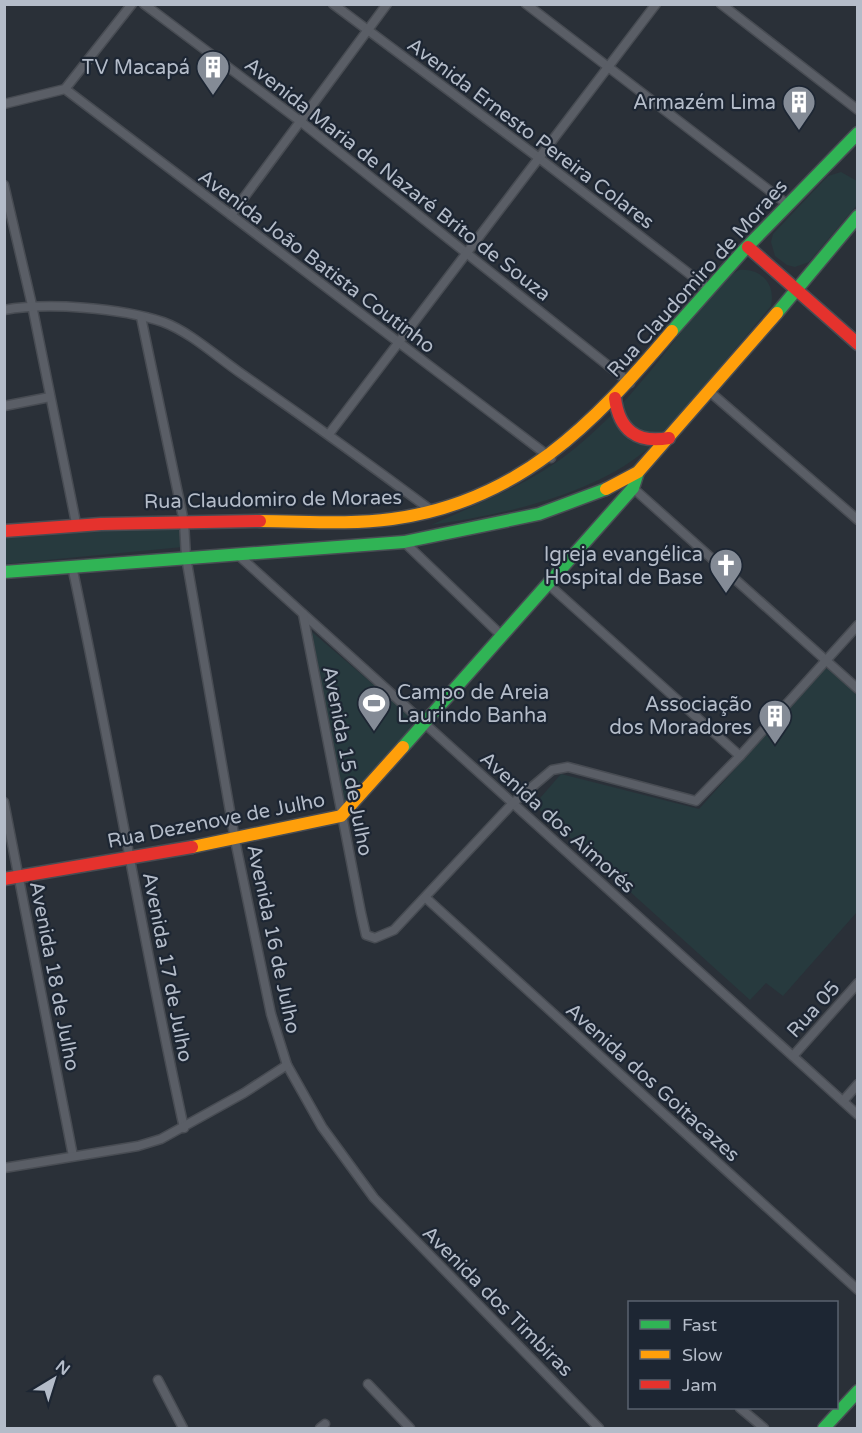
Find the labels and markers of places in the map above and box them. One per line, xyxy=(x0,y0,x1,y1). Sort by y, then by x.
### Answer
building icon: TV Macapá xyxy=(195,49,231,96)
place label: TV Macapá xyxy=(82,56,190,80)
building icon: Armazém Lima xyxy=(781,84,817,131)
place label: Armazém Lima xyxy=(633,91,776,115)
place label: Igreja evangélica Hospital de Base xyxy=(544,543,703,590)
church icon: Igreja evangélica Hospital de Base xyxy=(708,547,744,594)
place label: Campo de Areia Laurindo Banha xyxy=(397,681,549,728)
sports icon: Campo de Areia Laurindo Banha xyxy=(356,685,392,732)
place label: Associação dos Moradores xyxy=(609,693,752,740)
building icon: Associação dos Moradores xyxy=(757,698,793,745)

